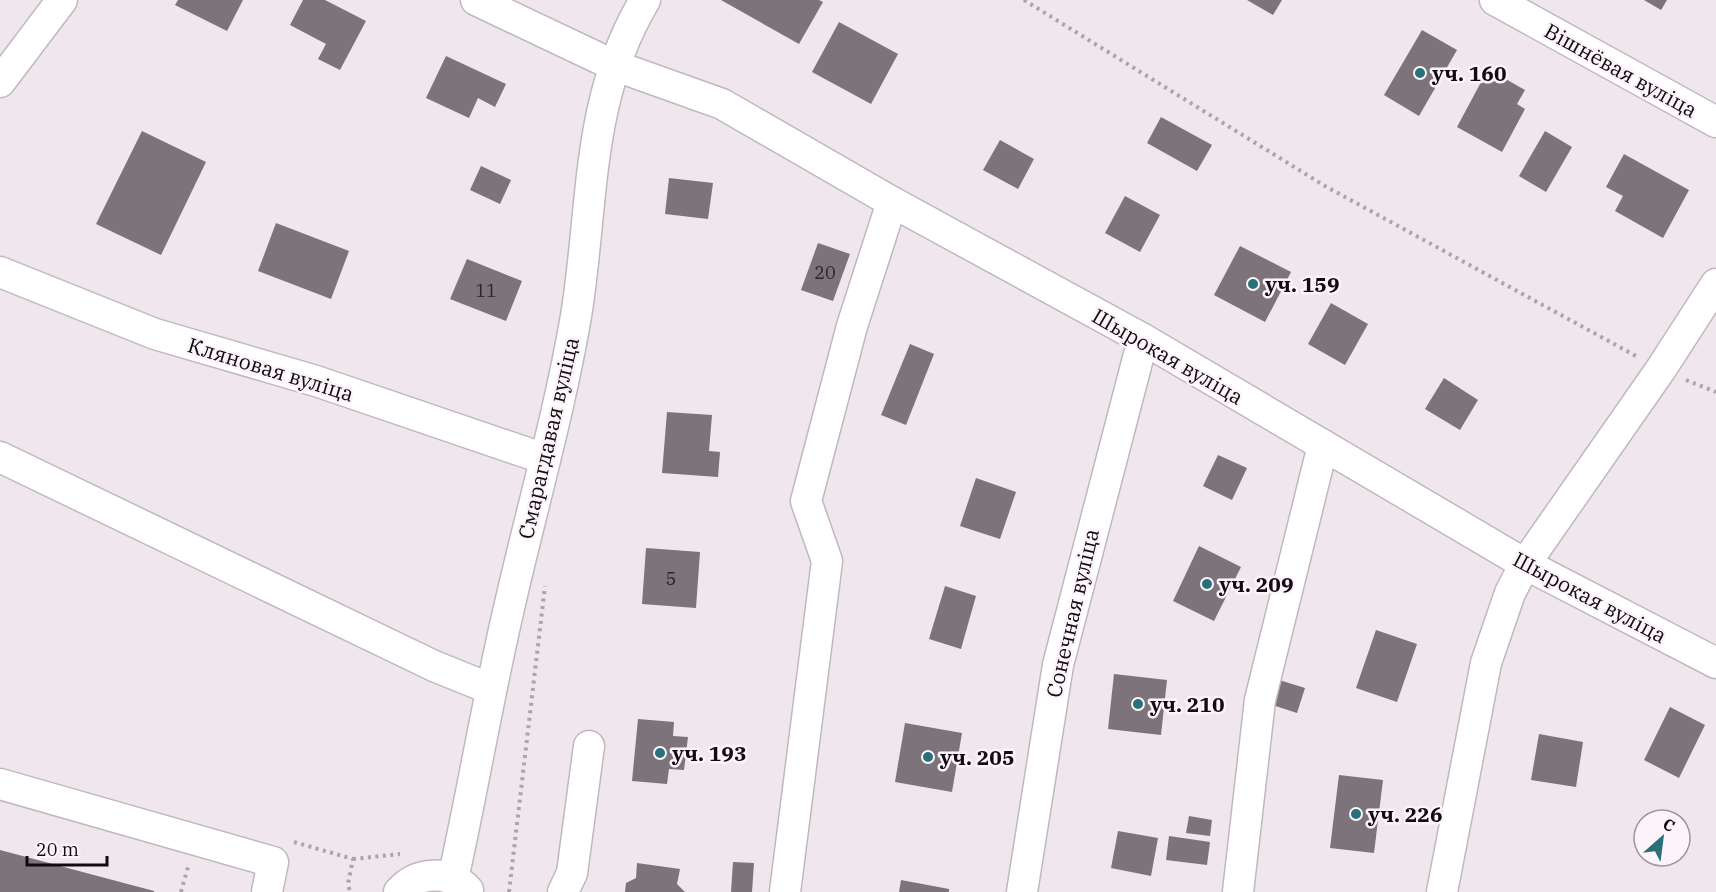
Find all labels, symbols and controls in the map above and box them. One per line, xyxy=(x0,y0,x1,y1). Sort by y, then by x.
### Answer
street label: Вішнёвая вуліца xyxy=(1539,16,1703,124)
place label: уч. 160 xyxy=(1431,59,1507,87)
marker: уч. 160 xyxy=(1413,66,1427,80)
house number: 20 xyxy=(814,261,836,284)
place label: уч. 159 xyxy=(1264,270,1340,298)
marker: уч. 159 xyxy=(1246,277,1260,291)
house number: 11 xyxy=(475,279,497,302)
street label: Шырокая вуліца xyxy=(1087,301,1249,411)
street label: Кляновая вуліца xyxy=(185,330,357,408)
street label: Смарагдавая вуліца xyxy=(511,334,585,542)
street label: Сонечная вуліца xyxy=(1039,526,1105,700)
street label: Шырокая вуліца xyxy=(1508,545,1672,649)
house number: 5 xyxy=(666,567,676,590)
place label: уч. 209 xyxy=(1218,570,1294,598)
marker: уч. 209 xyxy=(1200,577,1214,591)
place label: уч. 210 xyxy=(1149,690,1225,718)
marker: уч. 210 xyxy=(1131,697,1145,711)
place label: уч. 193 xyxy=(671,739,747,767)
place label: уч. 205 xyxy=(939,743,1015,771)
marker: уч. 193 xyxy=(653,746,667,760)
marker: уч. 205 xyxy=(921,750,935,764)
place label: уч. 226 xyxy=(1367,800,1443,828)
marker: уч. 226 xyxy=(1349,807,1363,821)
north arrow xyxy=(1632,808,1692,868)
text: С xyxy=(1660,813,1678,836)
scale bar xyxy=(27,829,106,867)
text: 20 m xyxy=(36,838,79,861)

